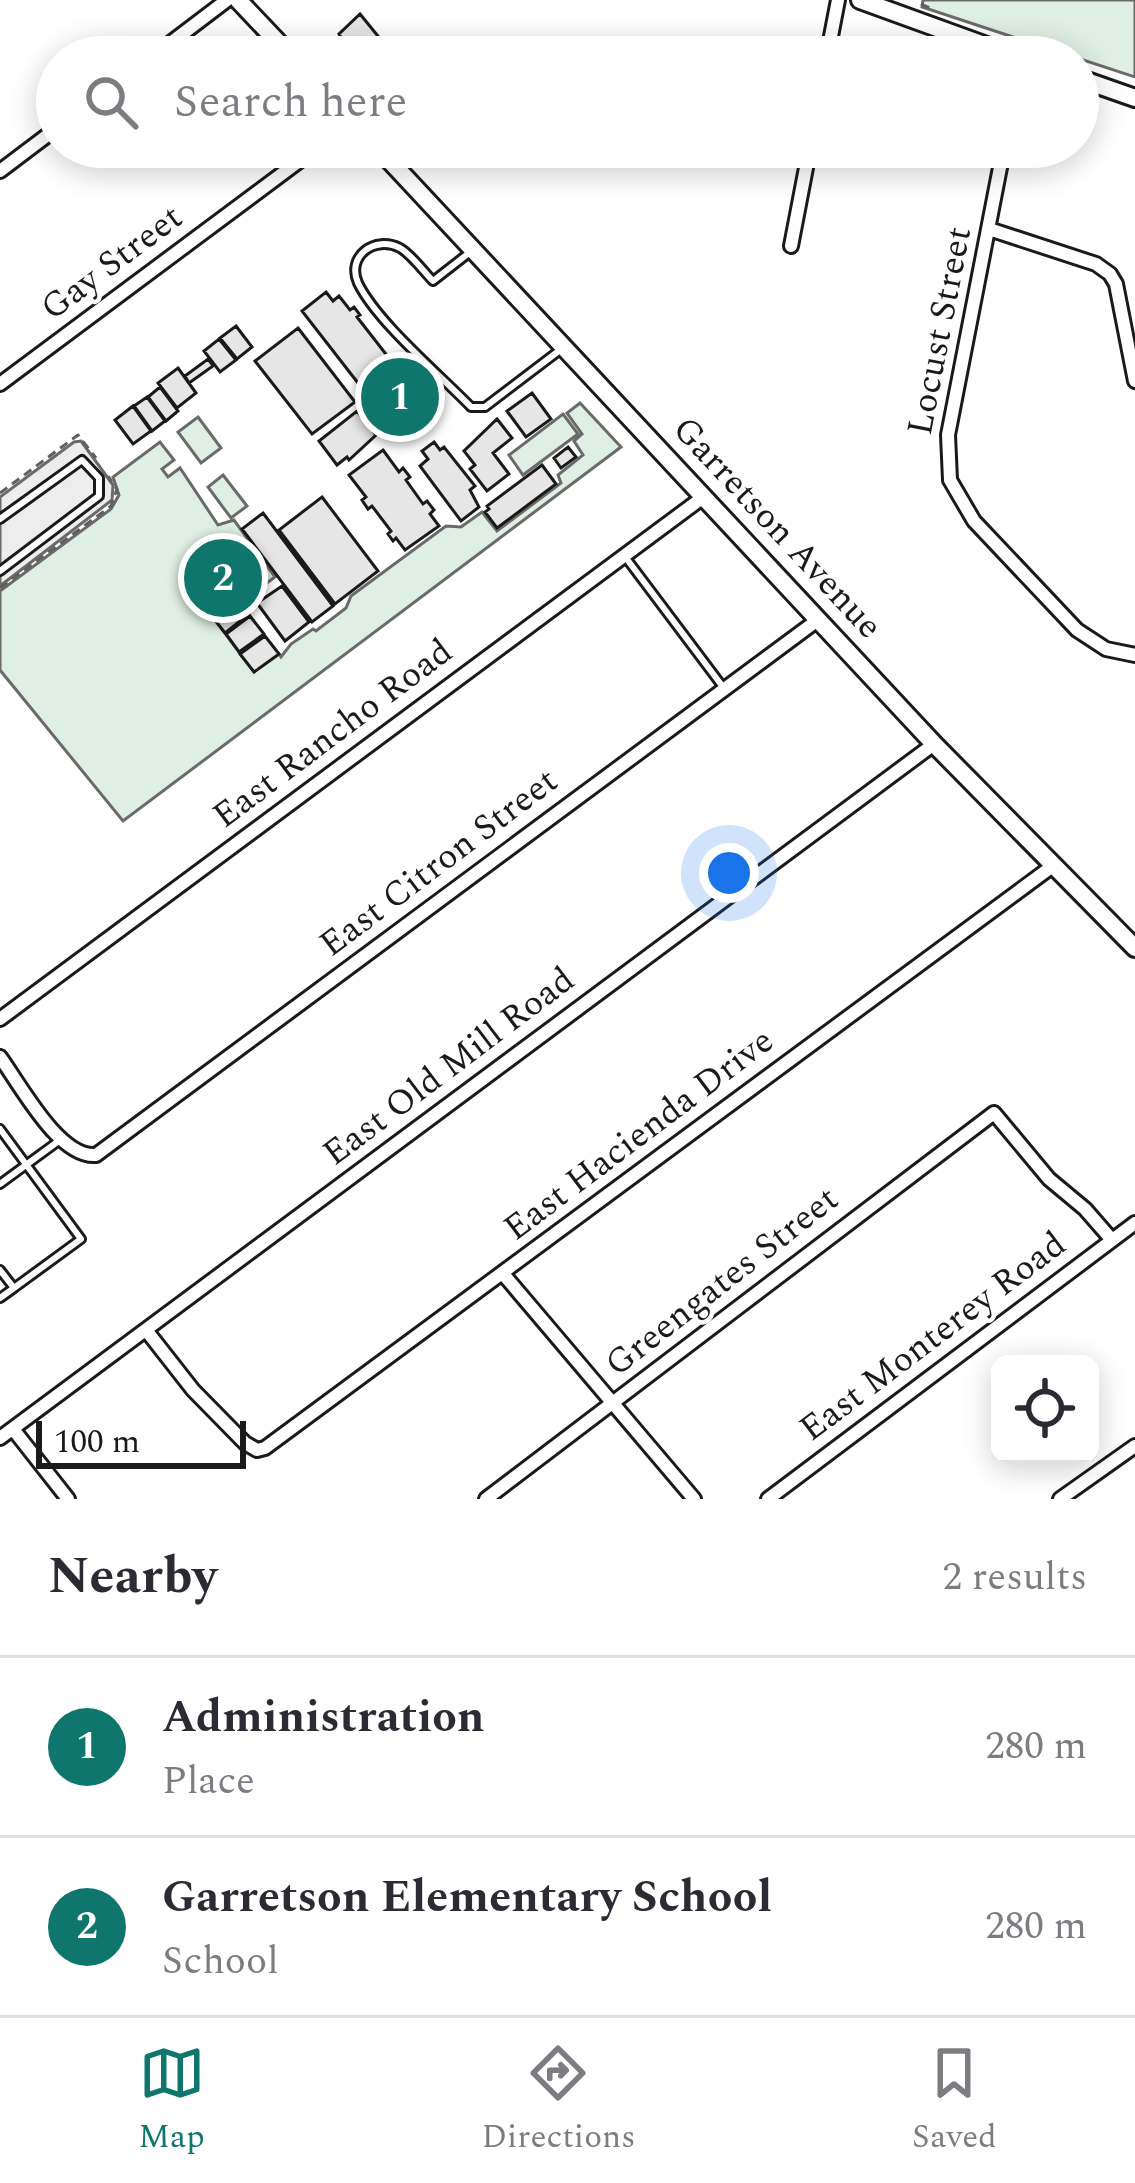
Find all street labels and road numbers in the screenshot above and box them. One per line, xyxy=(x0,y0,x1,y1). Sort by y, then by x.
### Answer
street label: Gay Street xyxy=(29,191,195,335)
street label: Locust Street xyxy=(893,222,987,440)
street label: Garretson Avenue xyxy=(659,404,895,652)
street label: East Rancho Road xyxy=(201,625,465,843)
street label: East Citron Street xyxy=(308,755,570,971)
street label: East Old Mill Road xyxy=(311,954,587,1180)
street label: East Hacienda Drive xyxy=(492,1015,786,1255)
street label: Greengates Street xyxy=(593,1173,851,1391)
street label: East Monterey Road xyxy=(788,1218,1078,1456)

